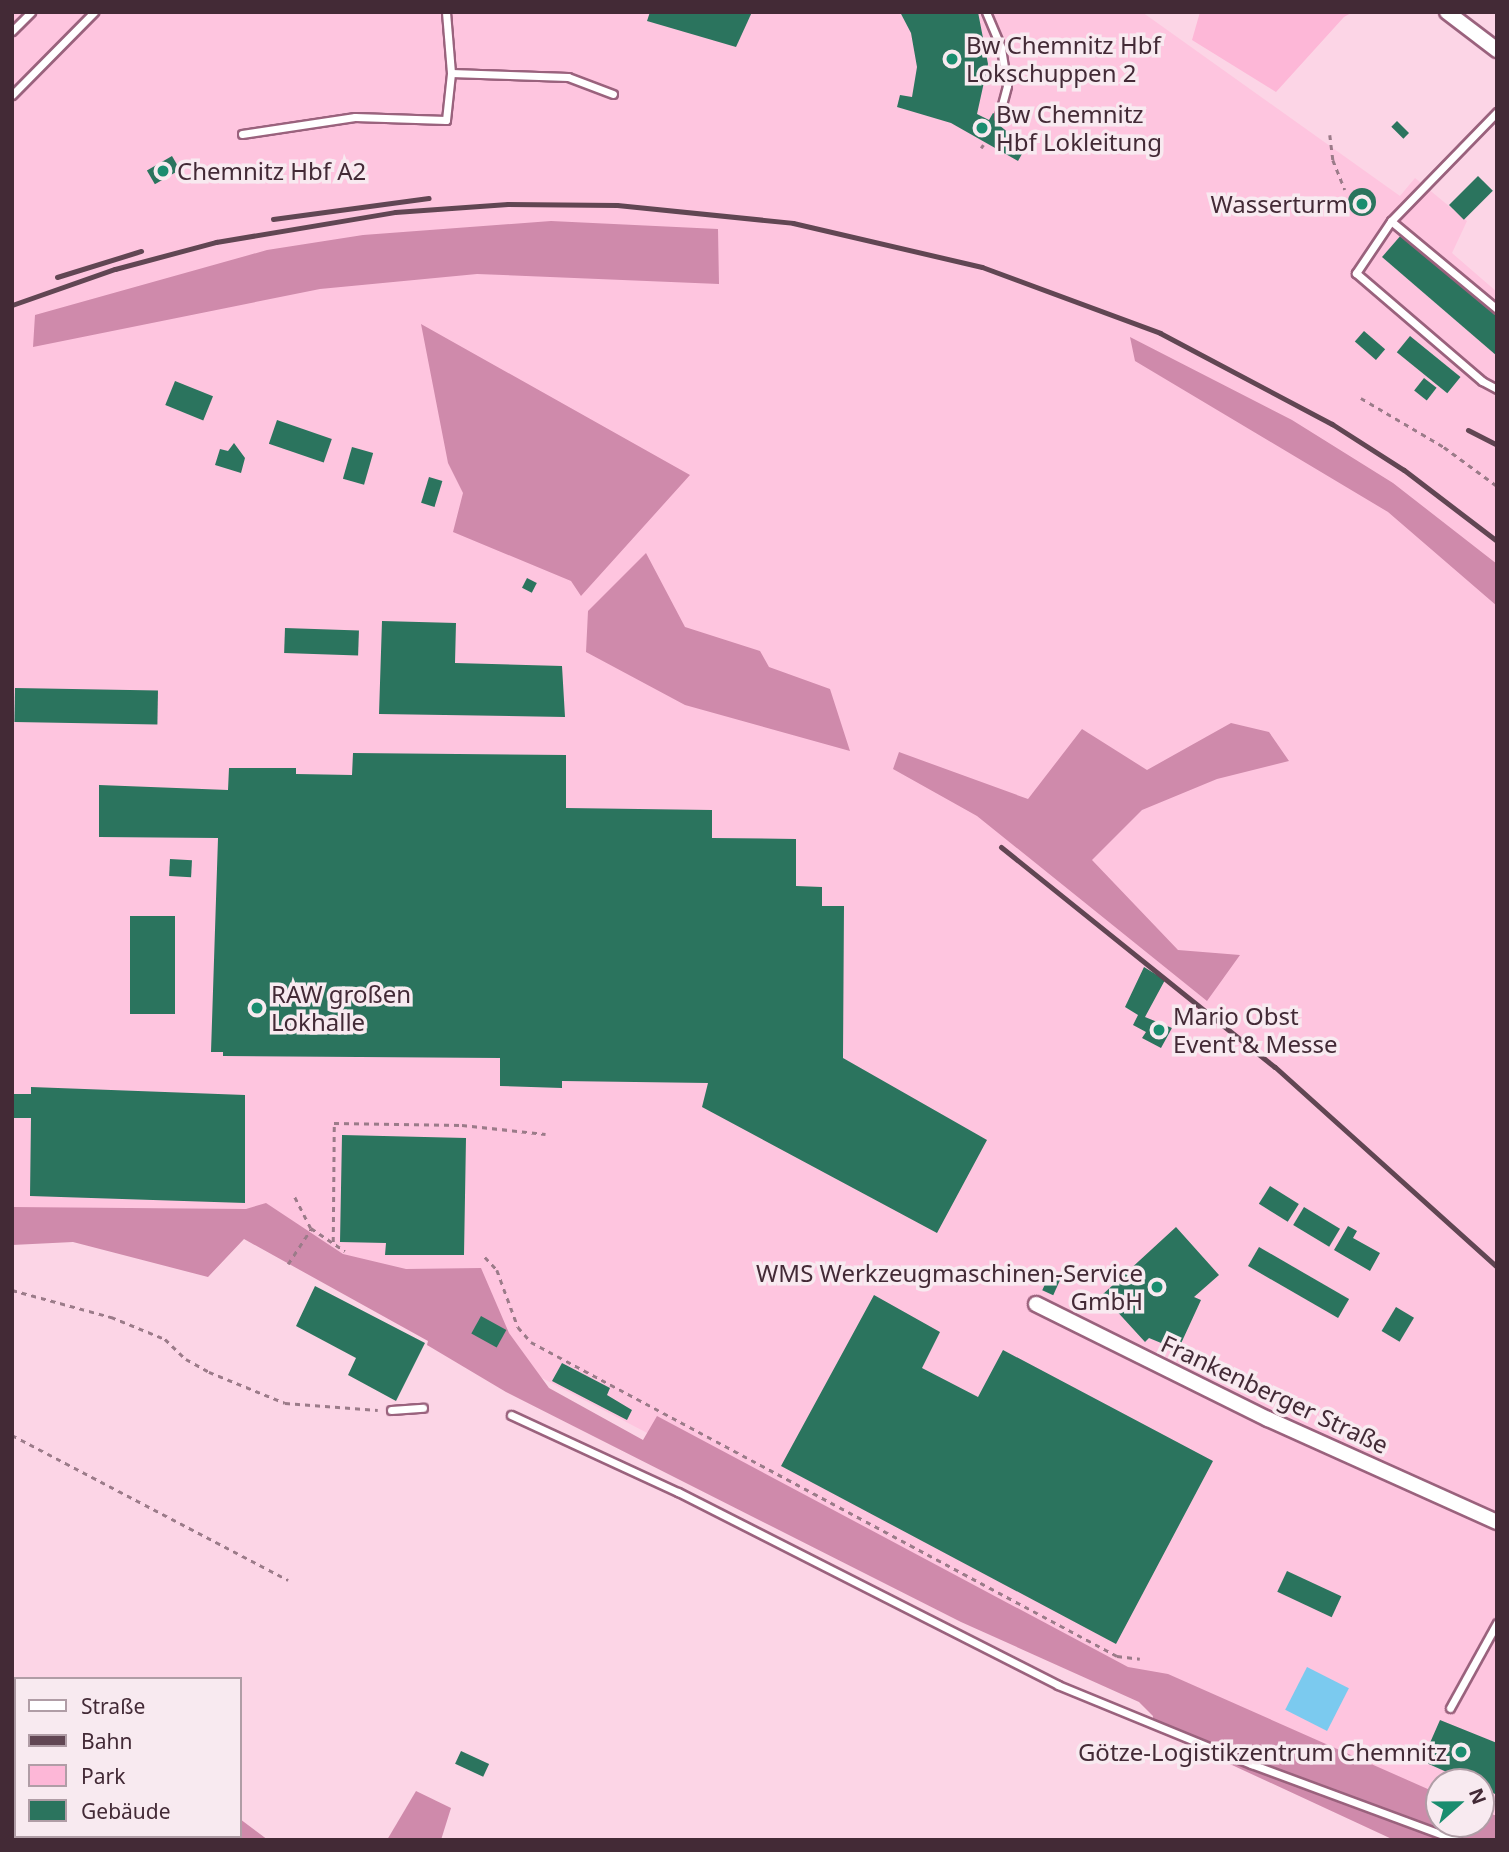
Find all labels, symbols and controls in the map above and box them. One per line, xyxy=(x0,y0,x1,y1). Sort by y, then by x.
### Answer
place label: Bw Chemnitz Hbf Lokschuppen 2 xyxy=(966,31,1161,87)
marker: Bw Chemnitz Hbf Lokschuppen 2 xyxy=(944,51,960,67)
place label: Bw Chemnitz Hbf Lokleitung xyxy=(996,100,1162,156)
marker: Bw Chemnitz Hbf Lokleitung xyxy=(974,120,990,136)
place label: Chemnitz Hbf A2 xyxy=(177,157,366,185)
marker: Chemnitz Hbf A2 xyxy=(155,163,171,179)
place label: Wasserturm xyxy=(1210,190,1348,218)
marker: Wasserturm xyxy=(1354,196,1370,212)
place label: RAW großen Lokhalle xyxy=(271,980,411,1036)
marker: RAW großen Lokhalle xyxy=(249,1000,265,1016)
place label: Mario Obst Event & Messe xyxy=(1173,1002,1337,1058)
marker: Mario Obst Event & Messe xyxy=(1151,1022,1167,1038)
place label: WMS Werkzeugmaschinen-Service GmbH xyxy=(756,1259,1143,1315)
marker: WMS Werkzeugmaschinen-Service GmbH xyxy=(1149,1279,1165,1295)
street label: Frankenberger Straße xyxy=(1157,1329,1393,1459)
legend xyxy=(14,1677,242,1838)
text: Straße xyxy=(81,1692,145,1720)
text: Bahn xyxy=(81,1727,132,1755)
place label: Götze-Logistikzentrum Chemnitz xyxy=(1078,1738,1447,1766)
marker: Götze-Logistikzentrum Chemnitz xyxy=(1453,1744,1469,1760)
text: Park xyxy=(81,1762,125,1790)
north arrow xyxy=(1425,1768,1495,1838)
text: N xyxy=(1463,1784,1493,1808)
text: Gebäude xyxy=(81,1797,171,1825)

